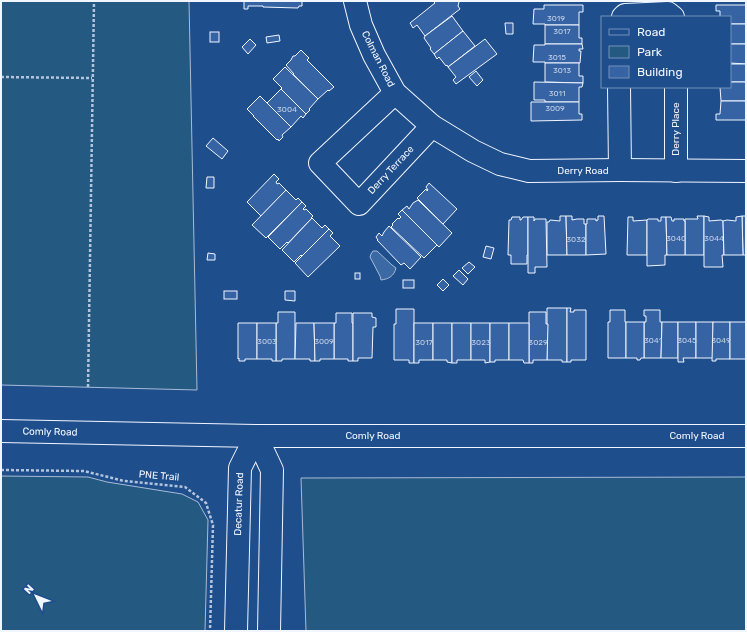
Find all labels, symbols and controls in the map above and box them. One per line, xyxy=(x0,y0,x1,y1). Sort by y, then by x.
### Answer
house number: 3019 xyxy=(547,14,565,23)
legend xyxy=(601,16,731,88)
text: Road xyxy=(637,25,665,39)
house number: 3017 xyxy=(553,27,571,36)
street label: Colman Road xyxy=(359,29,397,89)
text: Park xyxy=(637,45,663,59)
house number: 3015 xyxy=(548,53,566,62)
text: Building xyxy=(637,65,683,79)
house number: 3013 xyxy=(553,66,571,75)
house number: 3011 xyxy=(549,89,565,98)
street label: Derry Place xyxy=(670,102,682,156)
house number: 3009 xyxy=(545,104,565,113)
house number: 3004 xyxy=(277,105,297,114)
street label: Derry Terrace xyxy=(365,143,417,197)
street label: Derry Road xyxy=(557,165,609,177)
house number: 3040 xyxy=(666,234,686,243)
house number: 3044 xyxy=(704,234,724,243)
house number: 3032 xyxy=(566,235,586,244)
house number: 3041 xyxy=(644,336,662,345)
house number: 3045 xyxy=(677,336,697,345)
house number: 3049 xyxy=(711,336,731,345)
house number: 3003 xyxy=(257,337,277,346)
house number: 3009 xyxy=(314,337,334,346)
house number: 3017 xyxy=(415,338,433,347)
house number: 3023 xyxy=(471,338,491,347)
house number: 3029 xyxy=(528,338,548,347)
street label: Comly Road xyxy=(22,426,78,438)
street label: Comly Road xyxy=(345,430,401,442)
street label: Comly Road xyxy=(669,430,725,442)
street label: PNE Trail xyxy=(138,468,180,484)
street label: Decatur Road xyxy=(232,472,246,536)
north arrow xyxy=(16,576,56,616)
text: N xyxy=(22,582,37,597)

